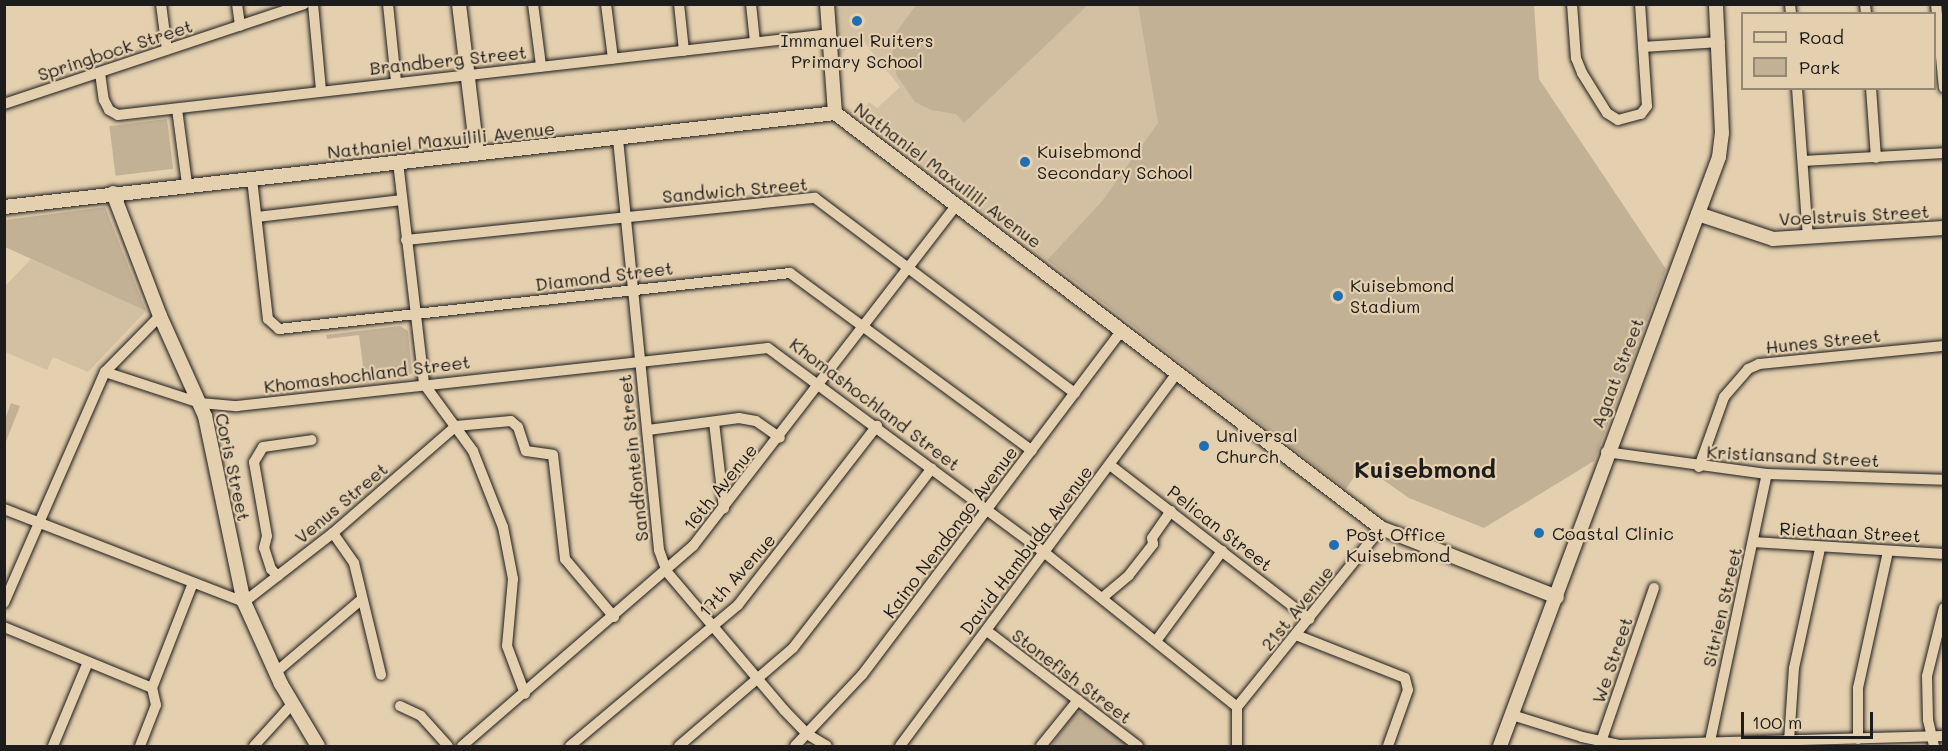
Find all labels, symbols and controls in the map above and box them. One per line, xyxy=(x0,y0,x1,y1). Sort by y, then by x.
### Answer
legend xyxy=(1741,12,1936,90)
marker: Immanuel Ruiters Primary School xyxy=(850,14,864,28)
street label: Springbock Street xyxy=(35,15,195,85)
text: Road xyxy=(1799,25,1844,49)
place label: Immanuel Ruiters Primary School xyxy=(781,30,933,72)
street label: Brandberg Street xyxy=(368,41,528,79)
text: Park xyxy=(1799,55,1840,79)
street label: Nathaniel Maxuilili Avenue xyxy=(850,98,1046,252)
street label: Nathaniel Maxuilili Avenue xyxy=(326,117,556,163)
place label: Kuisebmond Secondary School xyxy=(1037,141,1193,184)
marker: Kuisebmond Secondary School xyxy=(1018,155,1032,169)
street label: Sandwich Street xyxy=(661,173,809,207)
street label: Voelstruis Street xyxy=(1778,200,1930,230)
street label: Diamond Street xyxy=(534,257,674,295)
place label: Kuisebmond Stadium xyxy=(1350,275,1454,318)
marker: Kuisebmond Stadium xyxy=(1331,289,1345,303)
street label: Agaat Street xyxy=(1586,315,1648,431)
street label: Hunes Street xyxy=(1764,324,1882,358)
street label: Khomashochland Street xyxy=(786,333,964,475)
street label: Khomashochland Street xyxy=(263,351,471,397)
street label: Sandfontein Street xyxy=(613,373,653,543)
street label: Coris Street xyxy=(211,411,255,523)
place label: Universal Church xyxy=(1216,425,1298,468)
street label: 16th Avenue xyxy=(679,439,761,535)
marker: Universal Church xyxy=(1197,439,1211,453)
street label: Kristiansand Street xyxy=(1706,441,1880,471)
street label: Kaino Nendongo Avenue xyxy=(878,442,1022,622)
district label: Kuisebmond xyxy=(1354,455,1496,483)
street label: Venus Street xyxy=(290,458,392,548)
street label: David Hambuda Avenue xyxy=(955,461,1097,639)
street label: Pelican Street xyxy=(1163,480,1277,576)
street label: Riethaan Street xyxy=(1779,518,1921,546)
place label: Coastal Clinic xyxy=(1552,522,1674,544)
place label: Post Office Kuisebmond xyxy=(1346,524,1450,566)
marker: Coastal Clinic xyxy=(1530,524,1548,542)
street label: 17th Avenue xyxy=(694,529,780,621)
marker: Post Office Kuisebmond xyxy=(1327,538,1341,552)
street label: Sitrien Street xyxy=(1698,545,1746,669)
street label: 21st Avenue xyxy=(1256,561,1338,655)
street label: We Street xyxy=(1587,614,1637,706)
street label: Stonefish Street xyxy=(1008,624,1136,728)
scale bar xyxy=(1744,700,1876,738)
text: 100 m xyxy=(1752,710,1802,734)

